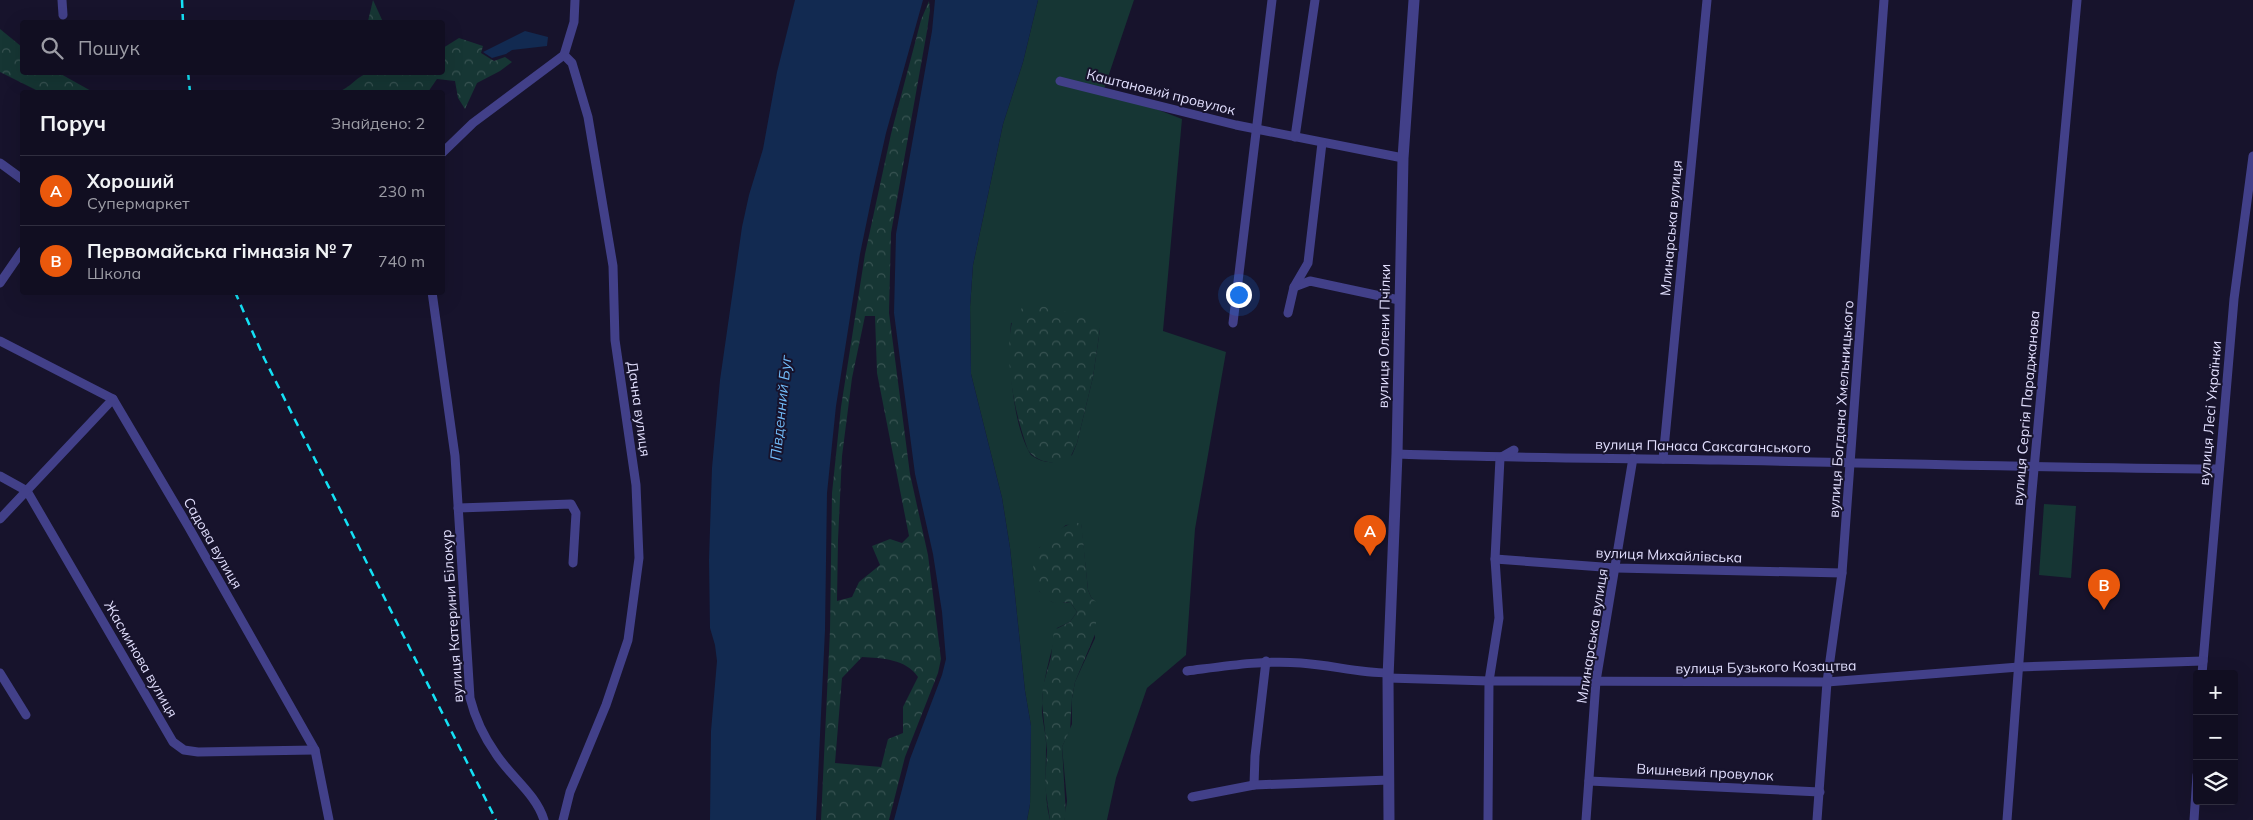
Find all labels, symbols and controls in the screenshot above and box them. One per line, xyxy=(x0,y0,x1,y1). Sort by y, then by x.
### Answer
search box xyxy=(20,20,445,75)
icon: search xyxy=(38,34,66,62)
text: Пошук xyxy=(78,36,140,60)
street label: Каштановий провулок xyxy=(1085,65,1238,119)
text: Поруч xyxy=(40,110,106,136)
text: Знайдено: 2 xyxy=(331,113,425,133)
street label: Млинарська вулиця xyxy=(1656,159,1686,297)
text: Хороший xyxy=(87,169,174,193)
text: A xyxy=(50,181,62,201)
text: 230 m xyxy=(378,181,425,201)
text: Супермаркет xyxy=(87,193,190,213)
text: Первомайська гімназія № 7 xyxy=(87,239,353,263)
text: B xyxy=(50,251,62,271)
text: 740 m xyxy=(378,251,425,271)
text: Школа xyxy=(87,263,141,283)
street label: вулиця Олени Пчілки xyxy=(1374,264,1394,408)
your location xyxy=(1226,282,1252,308)
street label: вулиця Богдана Хмельницького xyxy=(1824,300,1858,518)
street label: вулиця Сергія Параджанова xyxy=(2009,310,2043,506)
street label: вулиця Лесі Українки xyxy=(2195,340,2225,486)
water label: Південний Буг xyxy=(766,353,796,462)
street label: Дачна вулиця xyxy=(623,360,655,458)
street label: вулиця Панаса Саксаганського xyxy=(1595,435,1811,457)
street label: Садова вулиця xyxy=(180,494,246,592)
pin: A xyxy=(1354,515,1386,556)
street label: вулиця Катерини Білокур xyxy=(437,529,467,703)
street label: вулиця Михайлівська xyxy=(1595,543,1743,567)
street label: Млинарська вулиця xyxy=(1572,567,1612,705)
pin: B xyxy=(2088,569,2120,610)
street label: Жасминова вулиця xyxy=(100,598,182,720)
street label: вулиця Бузького Козацтва xyxy=(1675,656,1857,678)
map controls xyxy=(2193,670,2238,805)
button: + xyxy=(2193,670,2238,715)
button: − xyxy=(2193,715,2238,760)
street label: Вишневий провулок xyxy=(1636,759,1775,785)
button: layers xyxy=(2193,760,2238,805)

